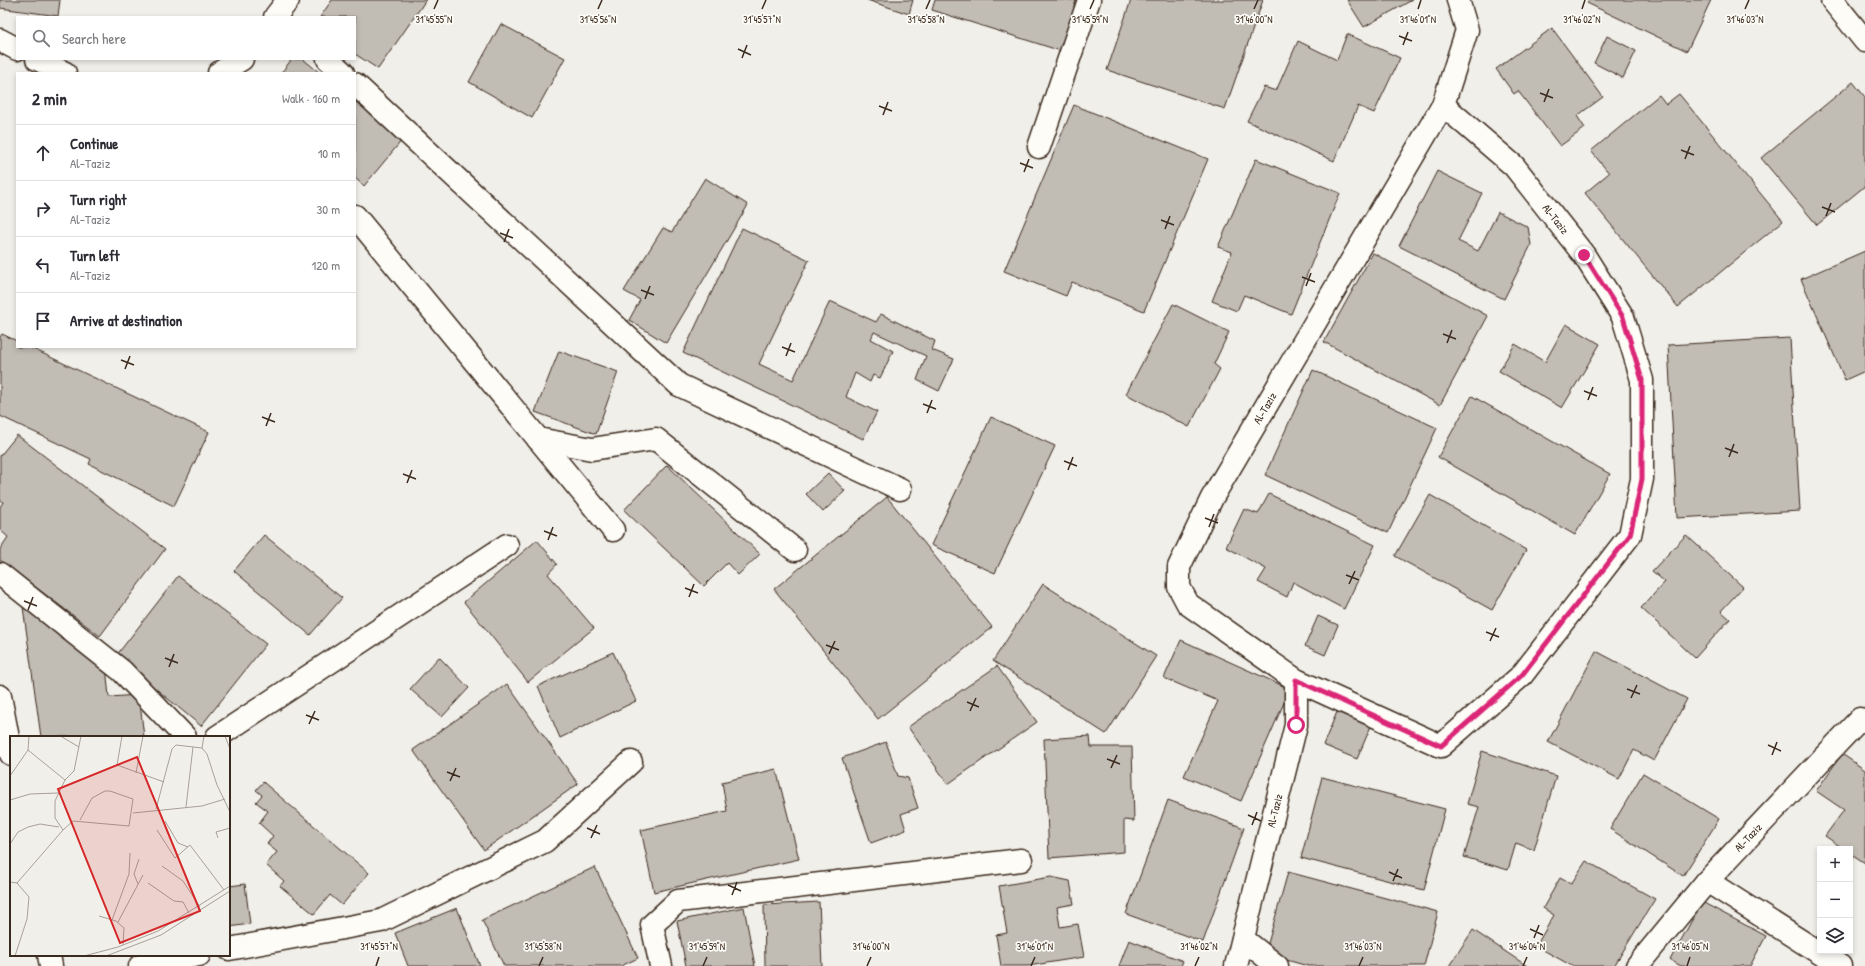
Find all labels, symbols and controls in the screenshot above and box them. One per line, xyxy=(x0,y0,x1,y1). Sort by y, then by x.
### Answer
text: 31°45'55"N xyxy=(416,13,452,26)
text: 31°45'56"N xyxy=(580,13,616,26)
text: 31°45'57"N xyxy=(743,13,781,26)
text: 31°45'58"N xyxy=(908,13,944,26)
text: 31°45'59"N xyxy=(1072,13,1108,26)
text: 31°46'00"N xyxy=(1235,13,1273,26)
text: 31°46'01"N xyxy=(1400,13,1436,26)
text: 31°46'02"N xyxy=(1563,13,1601,26)
text: 31°46'03"N xyxy=(1726,13,1764,26)
search box xyxy=(16,16,356,60)
icon: search xyxy=(30,27,52,49)
text: Search here xyxy=(62,28,126,49)
text: 2 min xyxy=(32,87,67,110)
text: Walk · 160 m xyxy=(282,89,340,107)
text: Continue xyxy=(70,133,118,154)
icon: ahead xyxy=(32,142,54,164)
text: 10 m xyxy=(318,144,340,162)
text: Al-Taziz xyxy=(70,154,110,172)
text: Turn right xyxy=(70,189,126,210)
icon: right xyxy=(32,198,54,220)
text: 30 m xyxy=(317,200,340,218)
street label: Al-Taziz xyxy=(1540,201,1572,237)
text: Al-Taziz xyxy=(70,210,110,228)
text: Turn left xyxy=(70,245,120,266)
route end xyxy=(1575,246,1593,264)
icon: left xyxy=(32,254,54,276)
text: 120 m xyxy=(312,256,340,274)
text: Al-Taziz xyxy=(70,266,110,284)
icon: arrive xyxy=(32,310,54,332)
text: Arrive at destination xyxy=(70,310,182,331)
street label: Al-Taziz xyxy=(1250,390,1280,426)
route start xyxy=(1287,716,1305,734)
inset map xyxy=(10,736,230,956)
street label: Al-Taziz xyxy=(1264,792,1286,829)
street label: Al-Taziz xyxy=(1731,820,1765,855)
map controls xyxy=(1817,846,1853,954)
button: + xyxy=(1817,846,1853,882)
button: − xyxy=(1817,882,1853,918)
button: layers xyxy=(1817,918,1853,954)
text: 31°45'57"N xyxy=(360,940,398,953)
text: 31°45'58"N xyxy=(525,940,561,953)
text: 31°45'59"N xyxy=(689,940,725,953)
text: 31°46'00"N xyxy=(852,940,890,953)
text: 31°46'01"N xyxy=(1017,940,1053,953)
text: 31°46'02"N xyxy=(1180,940,1218,953)
text: 31°46'03"N xyxy=(1344,940,1382,953)
text: 31°46'04"N xyxy=(1509,940,1545,953)
text: 31°46'05"N xyxy=(1672,940,1708,953)

